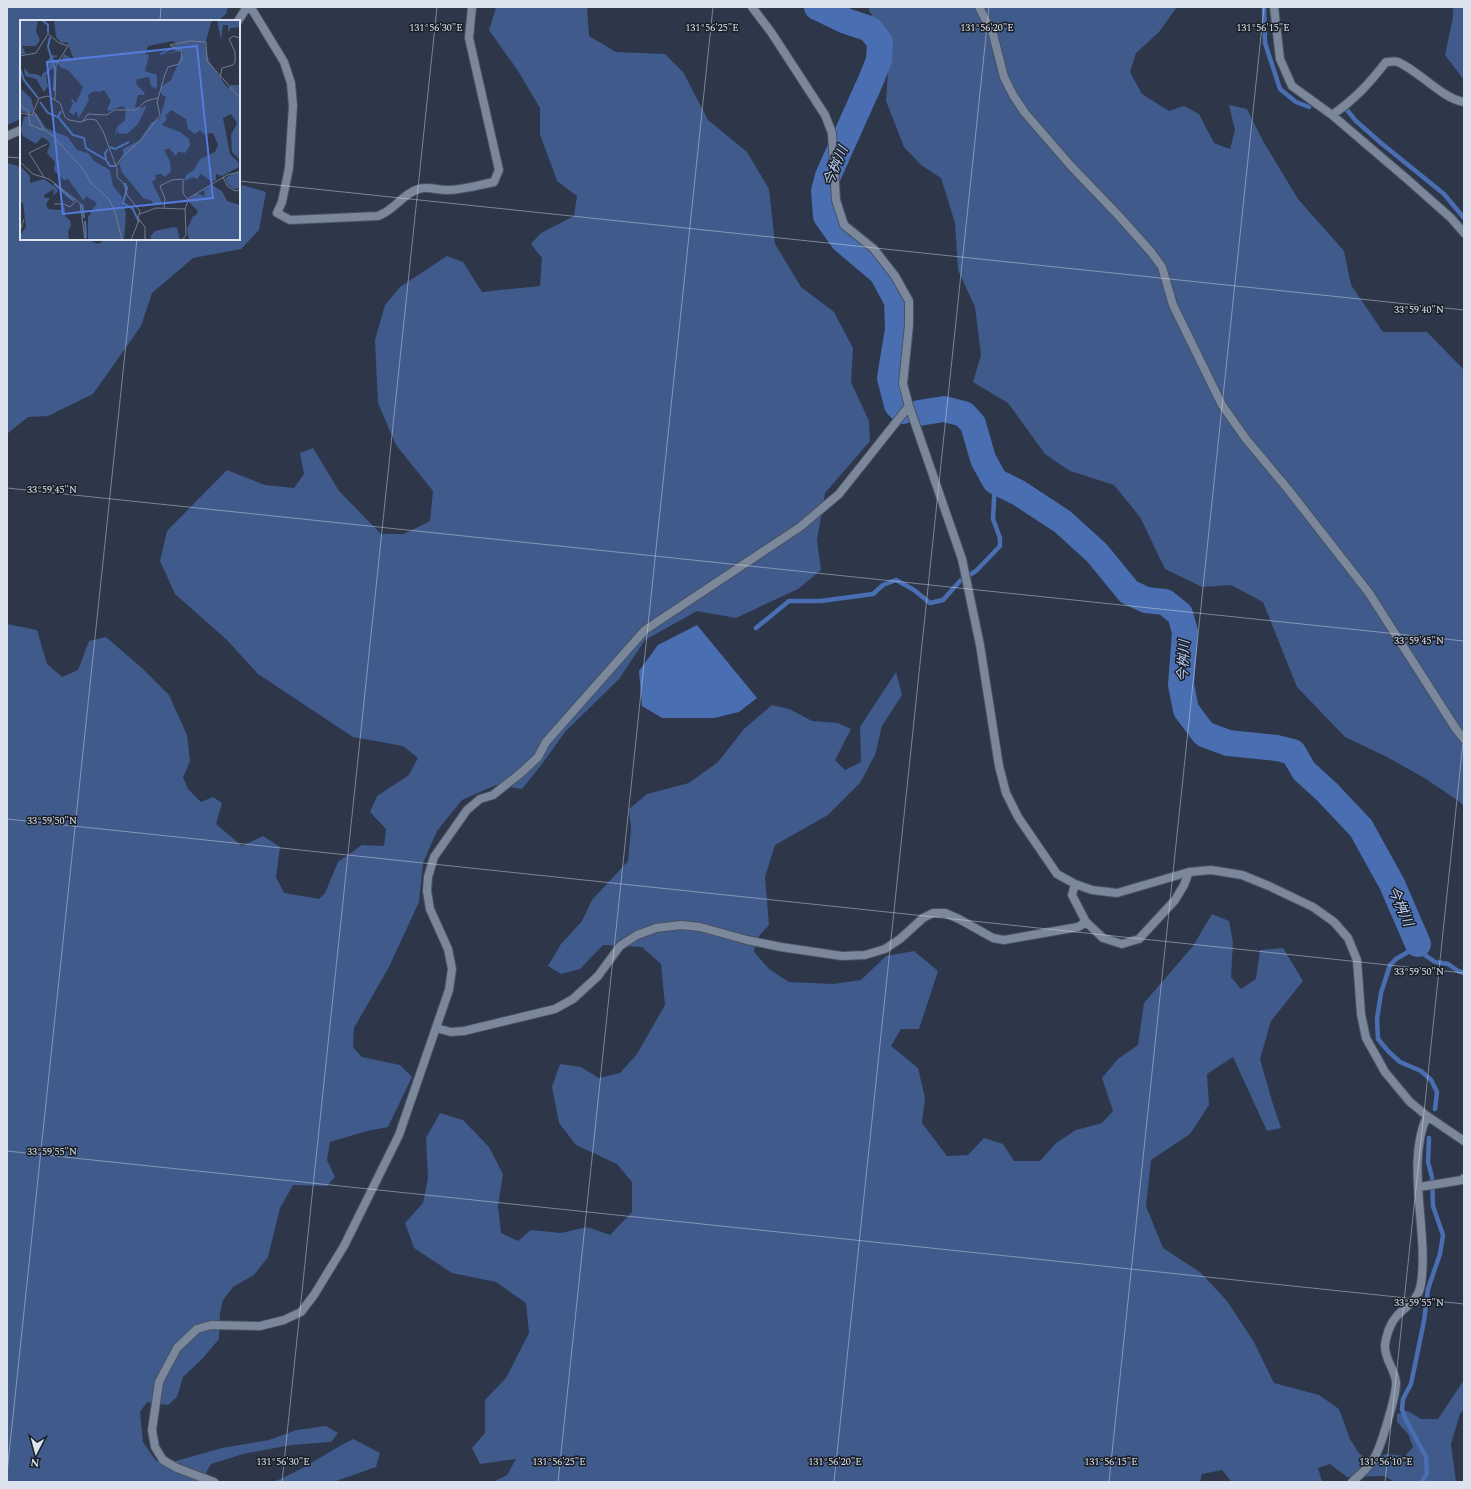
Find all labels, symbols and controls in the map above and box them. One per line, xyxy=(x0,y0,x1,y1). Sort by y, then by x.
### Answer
inset map xyxy=(20,20,240,240)
text: 131°56'30"E xyxy=(409,20,463,36)
text: 131°56'25"E xyxy=(685,20,739,36)
text: 131°56'20"E xyxy=(960,20,1014,36)
text: 131°56'15"E xyxy=(1236,20,1290,36)
water label: 今桝川 xyxy=(818,141,854,190)
text: 33°59'40"N xyxy=(1394,302,1444,318)
text: 33°59'45"N xyxy=(27,482,77,498)
text: 33°59'45"N xyxy=(1394,633,1444,649)
water label: 今桝川 xyxy=(1172,638,1195,683)
text: 33°59'50"N xyxy=(27,813,77,829)
water label: 今桝川 xyxy=(1382,883,1419,931)
text: 33°59'50"N xyxy=(1394,964,1444,980)
text: 33°59'55"N xyxy=(27,1144,77,1160)
text: 33°59'55"N xyxy=(1394,1295,1444,1311)
north arrow xyxy=(16,1433,56,1473)
text: N xyxy=(30,1454,40,1471)
text: 131°56'30"E xyxy=(256,1454,310,1470)
text: 131°56'25"E xyxy=(532,1454,586,1470)
text: 131°56'20"E xyxy=(808,1454,862,1470)
text: 131°56'15"E xyxy=(1084,1454,1138,1470)
text: 131°56'10"E xyxy=(1359,1454,1413,1470)

